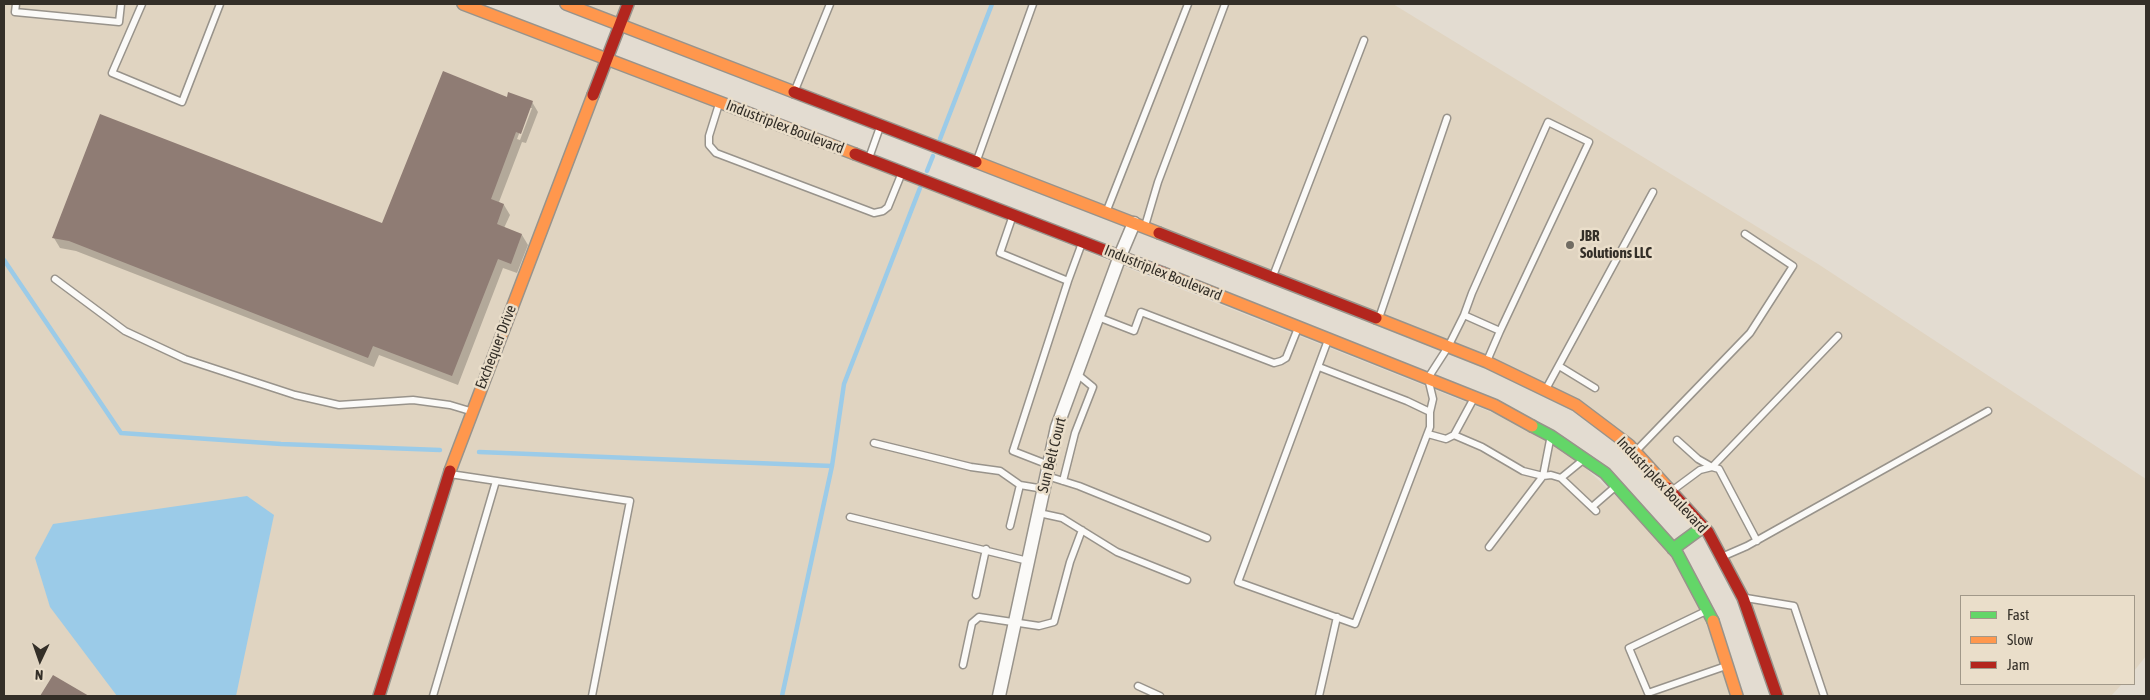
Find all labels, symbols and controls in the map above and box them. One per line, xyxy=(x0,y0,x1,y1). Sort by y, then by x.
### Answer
street label: Industriplex Boulevard xyxy=(723,96,847,158)
place label: JBR Solutions LLC xyxy=(1580,227,1652,262)
marker: JBR Solutions LLC xyxy=(1564,239,1576,251)
street label: Industriplex Boulevard xyxy=(1102,241,1224,305)
street label: Exchequer Drive xyxy=(472,302,520,392)
street label: Sun Belt Court xyxy=(1034,416,1070,494)
street label: Industriplex Boulevard xyxy=(1613,433,1711,537)
legend xyxy=(1960,595,2135,685)
text: Fast xyxy=(2007,606,2029,623)
text: Slow xyxy=(2007,631,2033,648)
north arrow xyxy=(15,635,65,685)
text: Jam xyxy=(2007,656,2030,673)
text: N xyxy=(35,667,44,683)

